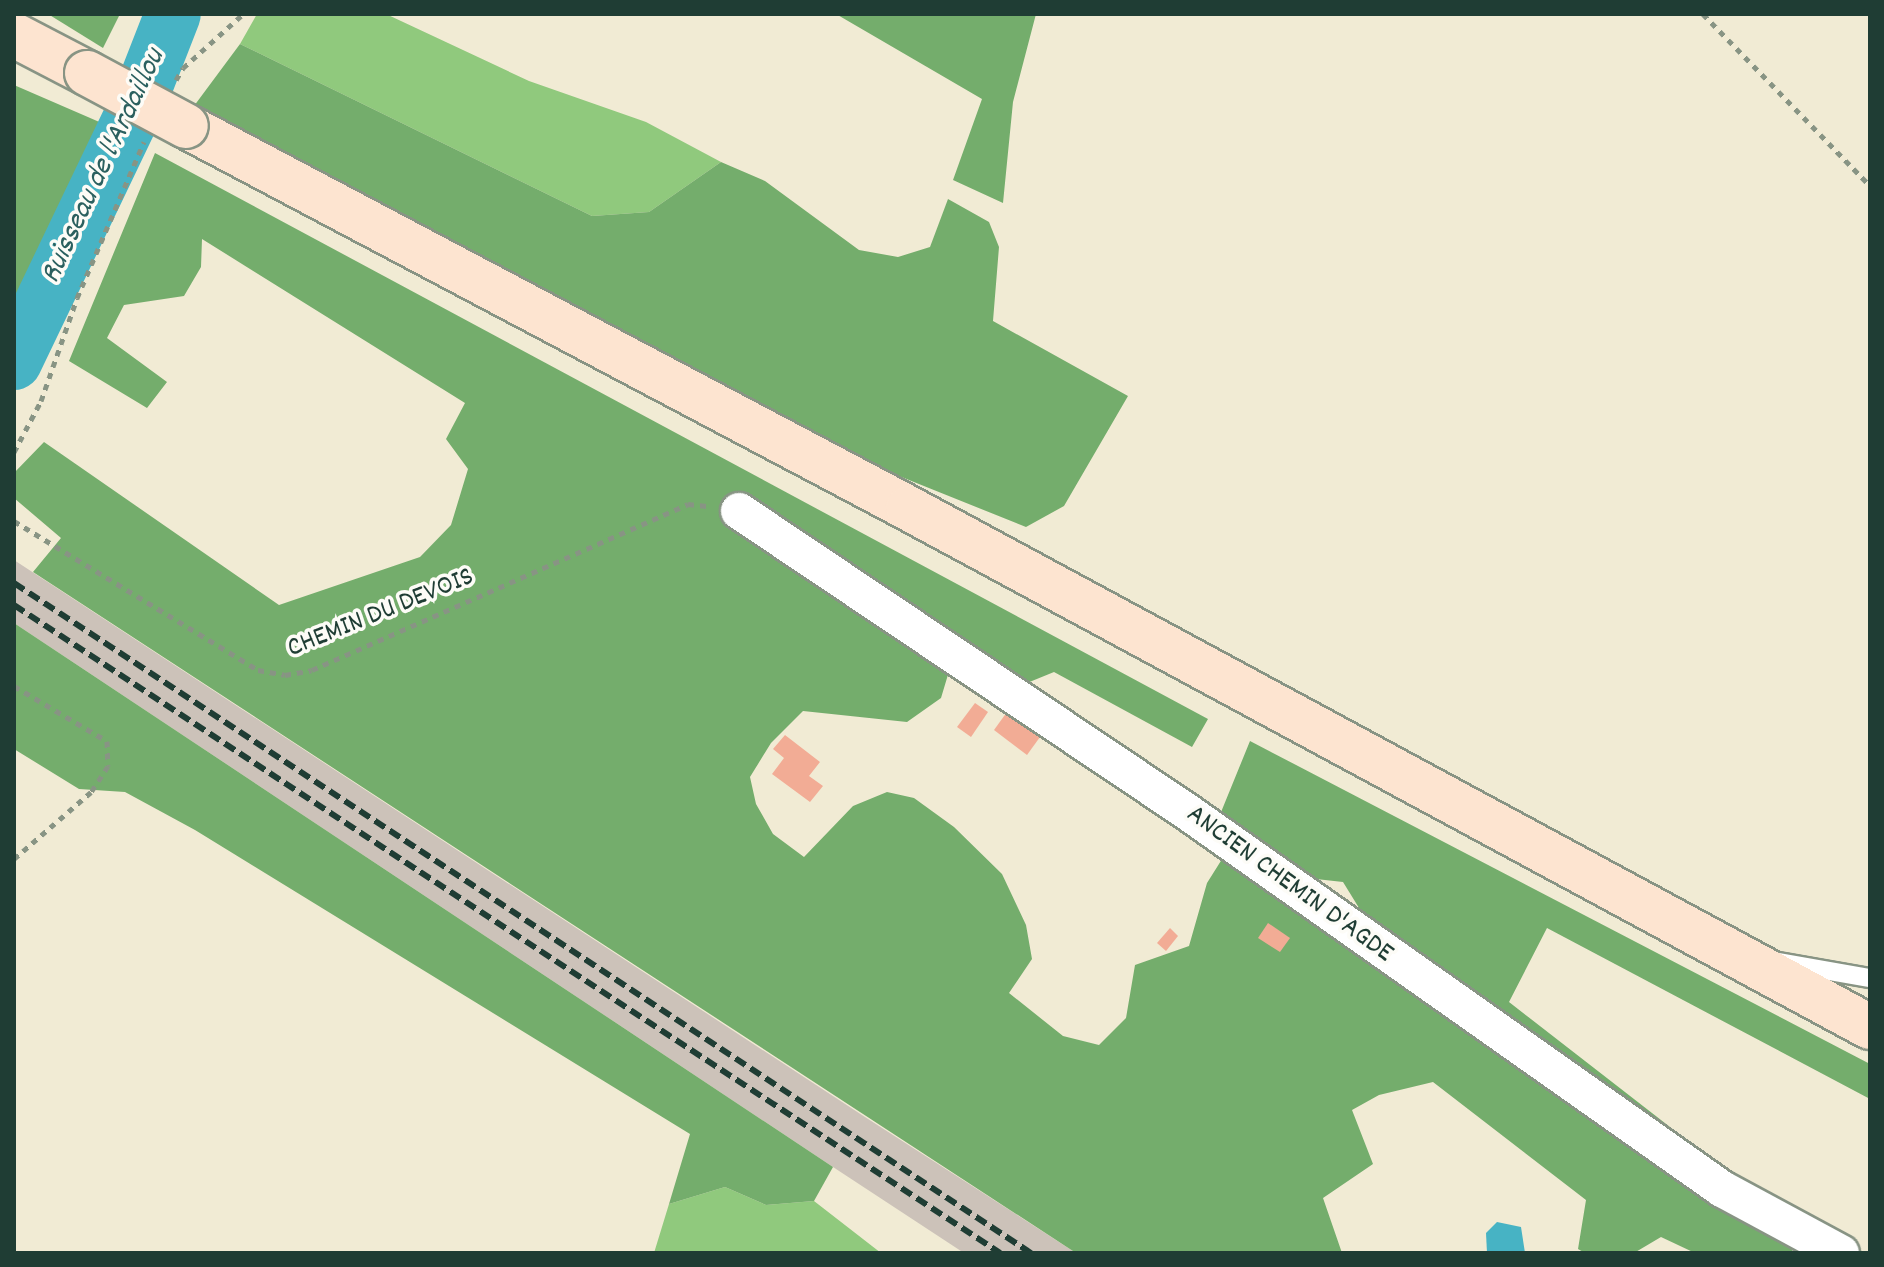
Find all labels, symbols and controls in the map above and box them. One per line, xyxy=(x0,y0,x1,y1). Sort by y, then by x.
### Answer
water label: Ruisseau de l'Ardaillou xyxy=(35,44,175,290)
street label: CHEMIN DU DEVOIS xyxy=(283,561,479,667)
street label: ANCIEN CHEMIN D'AGDE xyxy=(1179,799,1399,971)

